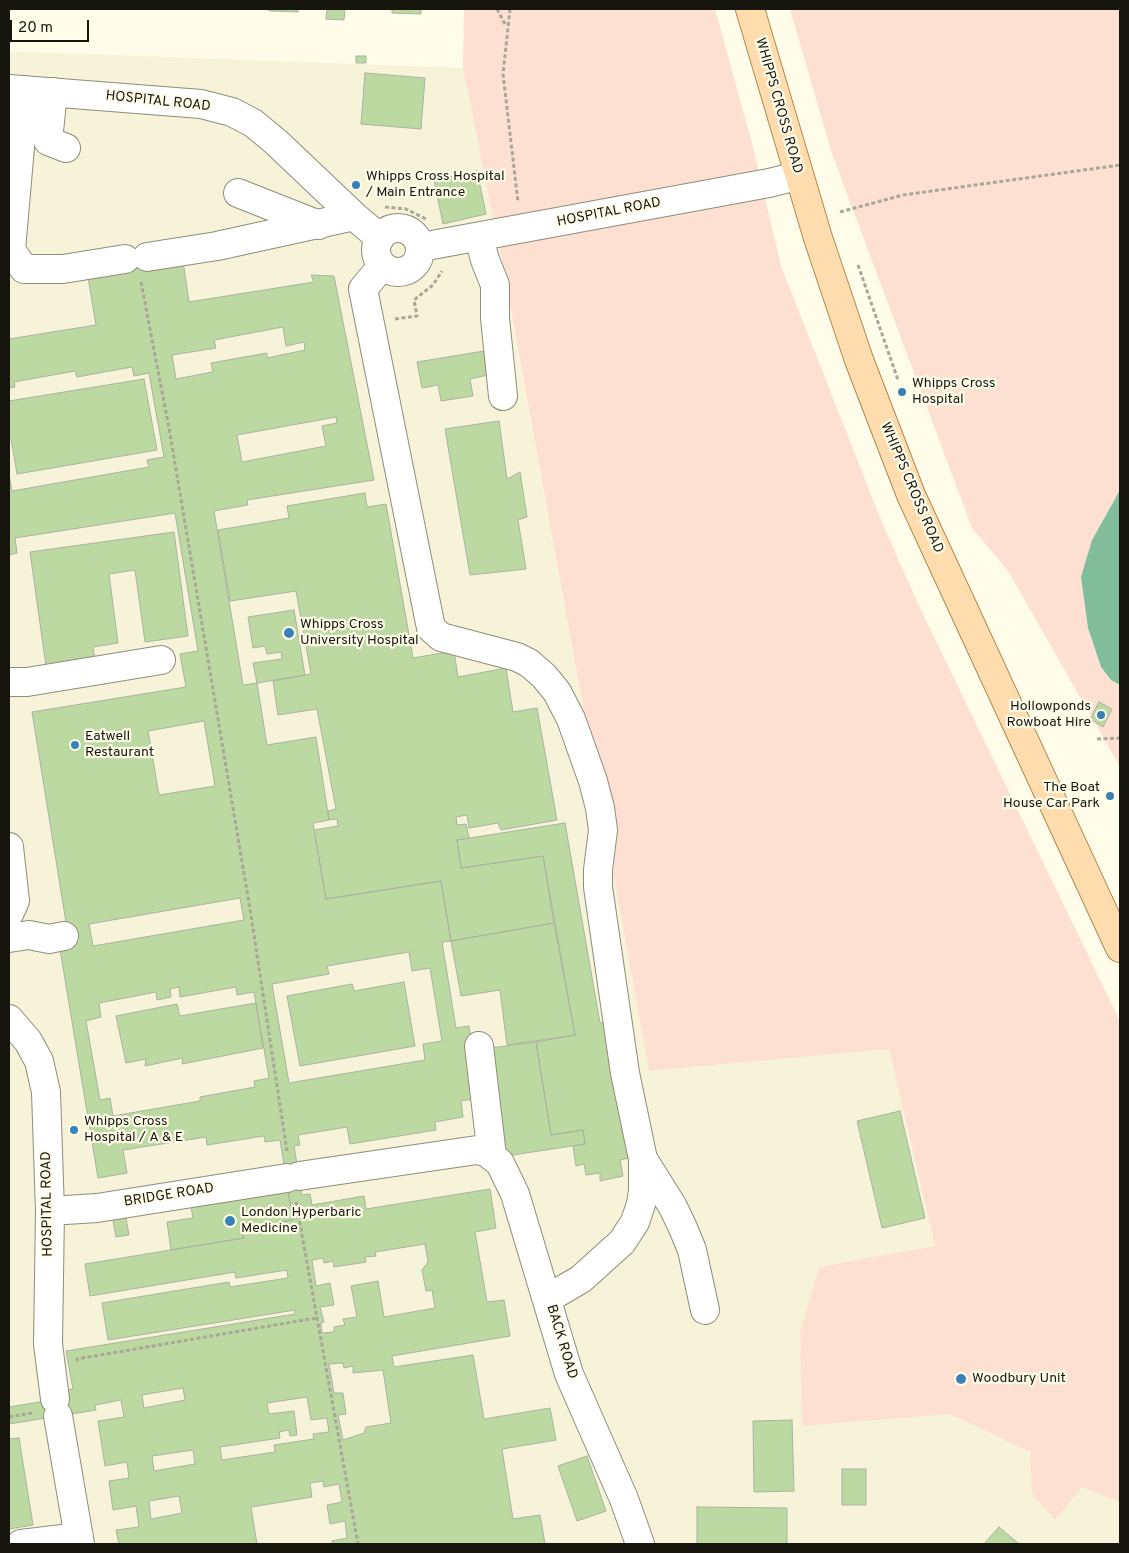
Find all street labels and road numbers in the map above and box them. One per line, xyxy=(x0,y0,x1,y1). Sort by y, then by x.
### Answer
street label: WHIPPS CROSS ROAD xyxy=(751,36,805,176)
street label: HOSPITAL ROAD xyxy=(105,88,211,116)
street label: HOSPITAL ROAD xyxy=(556,195,662,231)
street label: WHIPPS CROSS ROAD xyxy=(876,420,946,556)
street label: HOSPITAL ROAD xyxy=(39,1151,57,1257)
street label: BRIDGE ROAD xyxy=(123,1181,215,1211)
street label: BACK ROAD xyxy=(542,1303,580,1381)

